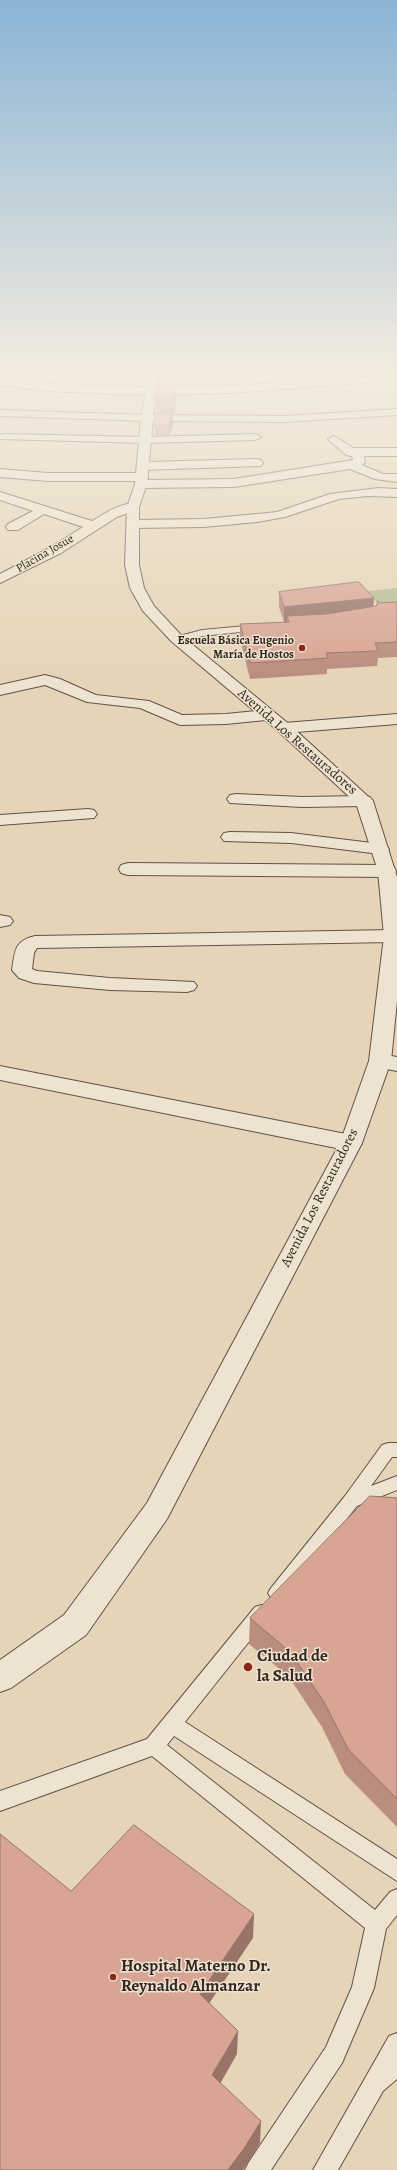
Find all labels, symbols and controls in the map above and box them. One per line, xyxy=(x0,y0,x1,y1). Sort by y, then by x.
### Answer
street label: Placina Josue xyxy=(14,532,76,576)
place label: Escuela Básica Eugenio María de Hostos xyxy=(178,634,294,662)
marker: Escuela Básica Eugenio María de Hostos xyxy=(297,643,307,653)
street label: Avenida Los Restauradores xyxy=(234,685,360,799)
street label: Avenida Los Restauradores xyxy=(278,1126,362,1270)
place label: Ciudad de la Salud xyxy=(257,1647,328,1687)
marker: Ciudad de la Salud xyxy=(242,1661,254,1673)
place label: Hospital Materno Dr. Reynaldo Almanzar xyxy=(121,1957,271,1997)
marker: Hospital Materno Dr. Reynaldo Almanzar xyxy=(108,1972,118,1982)

